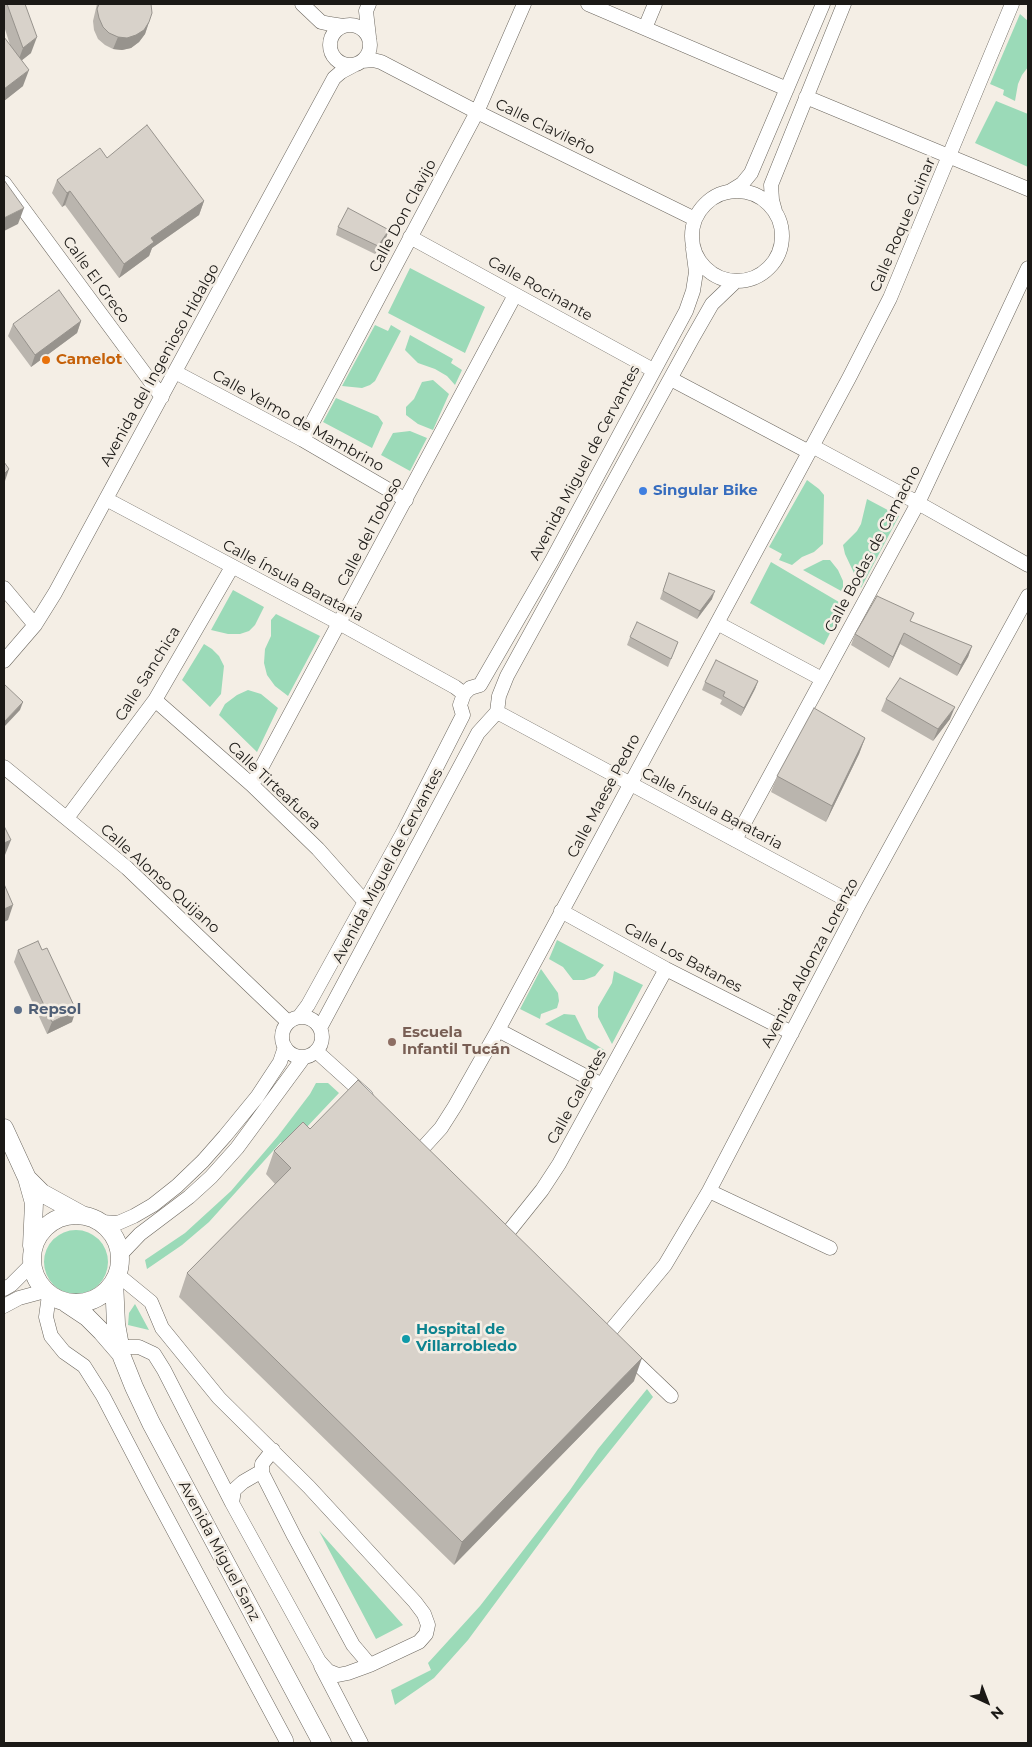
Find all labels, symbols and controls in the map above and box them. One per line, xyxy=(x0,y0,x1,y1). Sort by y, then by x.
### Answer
street label: Calle Clavileño xyxy=(492,95,598,159)
street label: Calle Roque Guinar xyxy=(866,155,940,295)
street label: Calle Don Clavijo xyxy=(366,156,440,276)
street label: Calle El Greco xyxy=(59,233,133,327)
street label: Calle Rocinante xyxy=(484,253,596,325)
street label: Avenida del Ingenioso Hidalgo xyxy=(97,261,223,469)
place label: Camelot xyxy=(56,351,122,369)
marker: Camelot xyxy=(40,354,52,366)
street label: Avenida Miguel de Cervantes xyxy=(526,363,644,563)
street label: Calle Yelmo de Mambrino xyxy=(209,366,387,476)
street label: Calle Bodas de Camacho xyxy=(821,462,925,636)
street label: Calle del Toboso xyxy=(334,474,406,590)
place label: Singular Bike xyxy=(653,482,758,500)
marker: Singular Bike xyxy=(637,485,649,497)
street label: Calle Ínsula Barataria xyxy=(219,536,367,626)
street label: Calle Sanchica xyxy=(112,623,184,725)
street label: Calle Maese Pedro xyxy=(564,731,644,861)
street label: Calle Tirteafuera xyxy=(224,738,324,834)
street label: Calle Ínsula Barataria xyxy=(638,764,786,854)
street label: Avenida Miguel de Cervantes xyxy=(329,766,447,966)
street label: Calle Alonso Quijano xyxy=(97,821,223,937)
street label: Avenida Aldonza Lorenzo xyxy=(758,875,862,1051)
street label: Calle Los Batanes xyxy=(621,919,745,997)
place label: Repsol xyxy=(28,1001,81,1019)
marker: Repsol xyxy=(12,1004,24,1016)
place label: Escuela Infantil Tucán xyxy=(402,1024,510,1059)
marker: Escuela Infantil Tucán xyxy=(386,1036,398,1048)
street label: Calle Galeotes xyxy=(544,1046,610,1148)
place label: Hospital de Villarrobledo xyxy=(416,1321,517,1356)
marker: Hospital de Villarrobledo xyxy=(400,1333,412,1345)
street label: Avenida Miguel Sanz xyxy=(174,1478,264,1624)
north arrow xyxy=(962,1677,1012,1727)
text: N xyxy=(987,1703,1008,1723)

